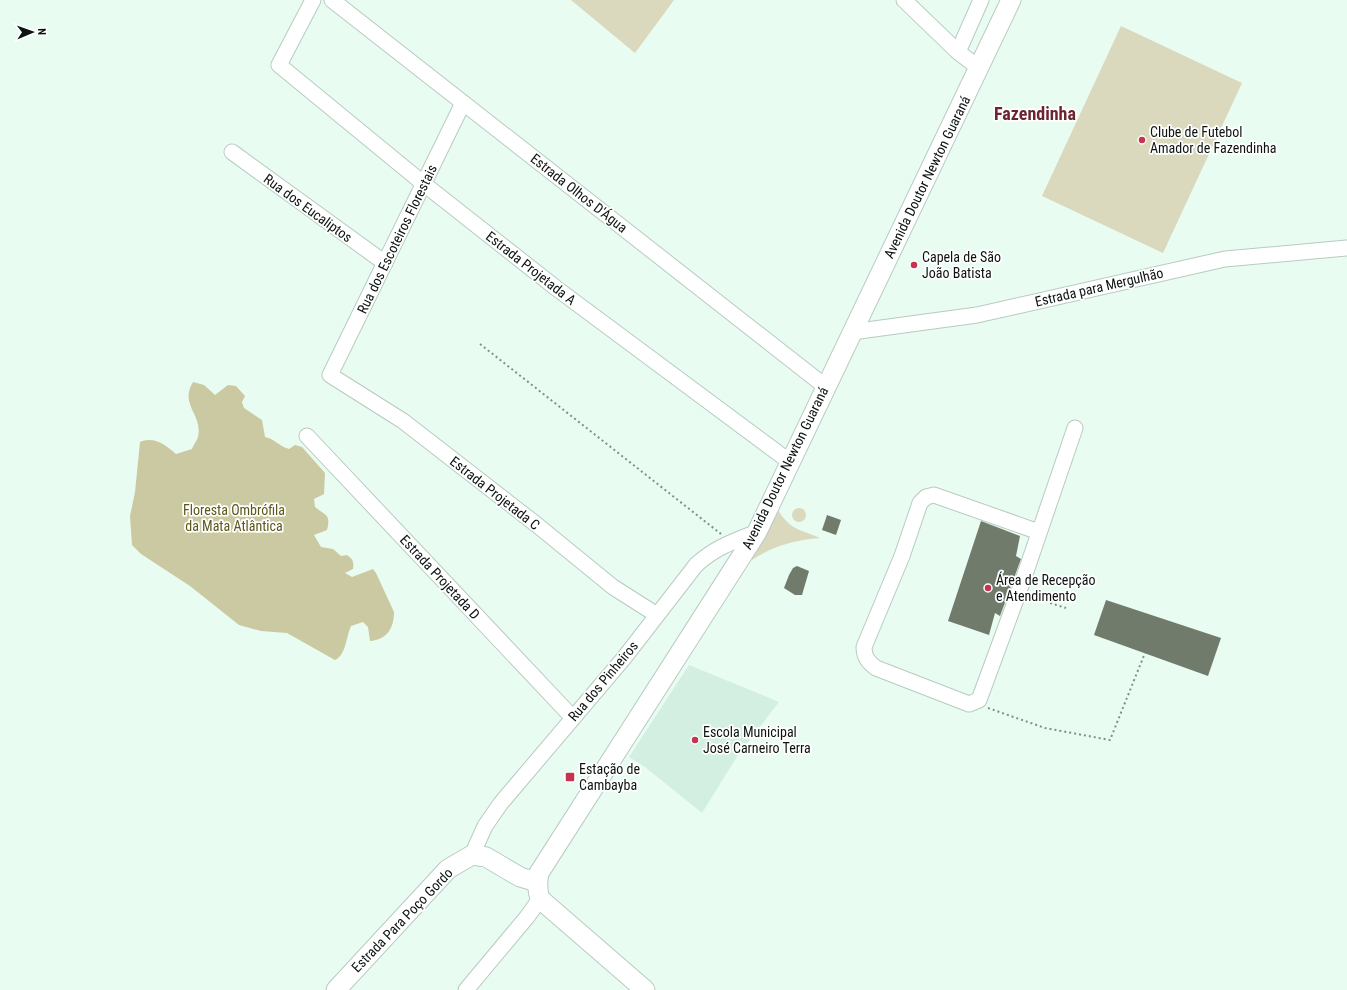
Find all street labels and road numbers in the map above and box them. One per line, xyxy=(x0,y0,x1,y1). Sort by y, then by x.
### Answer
street label: Avenida Doutor Newton Guaraná xyxy=(881,93,973,261)
street label: Estrada Olhos D'Água xyxy=(528,150,631,236)
street label: Rua dos Escoteiros Florestais xyxy=(354,162,440,316)
street label: Rua dos Eucaliptos xyxy=(261,171,355,245)
street label: Estrada Projetada A xyxy=(483,228,579,308)
street label: Estrada para Mergulhão xyxy=(1033,264,1165,310)
street label: Avenida Doutor Newton Guaraná xyxy=(739,384,831,552)
street label: Estrada Projetada C xyxy=(447,453,543,533)
street label: Estrada Projetada D xyxy=(397,532,483,622)
street label: Rua dos Pinheiros xyxy=(565,638,641,724)
street label: Estrada Para Poço Gordo xyxy=(348,865,456,975)

